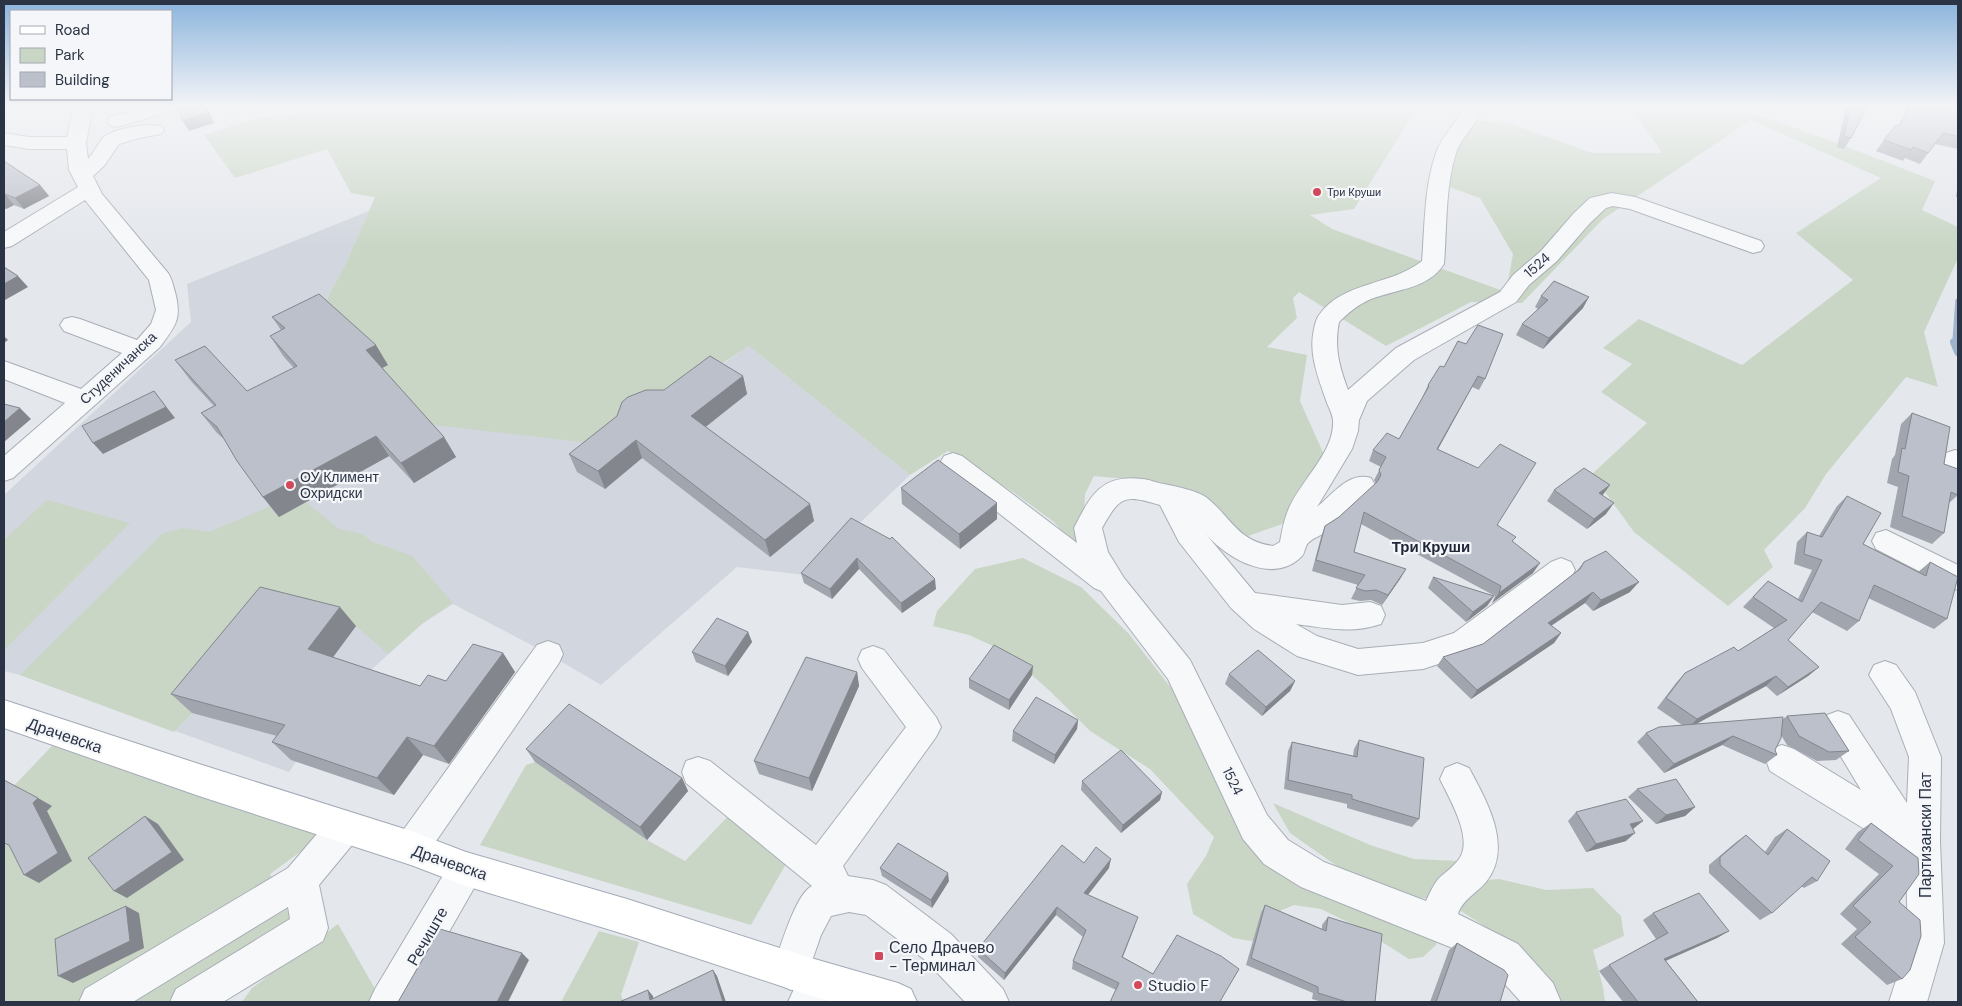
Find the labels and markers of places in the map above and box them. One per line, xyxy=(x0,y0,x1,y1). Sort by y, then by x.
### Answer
place label: Три Круши xyxy=(1327,185,1381,199)
marker: Три Круши xyxy=(1311,186,1323,198)
place label: ОУ Климент Охридски xyxy=(300,468,379,502)
marker: ОУ Климент Охридски xyxy=(284,479,296,491)
place label: Село Драчево - Терминал xyxy=(889,937,994,976)
marker: Село Драчево - Терминал xyxy=(873,950,885,962)
place label: Studio F xyxy=(1148,975,1209,996)
marker: Studio F xyxy=(1132,979,1144,991)

